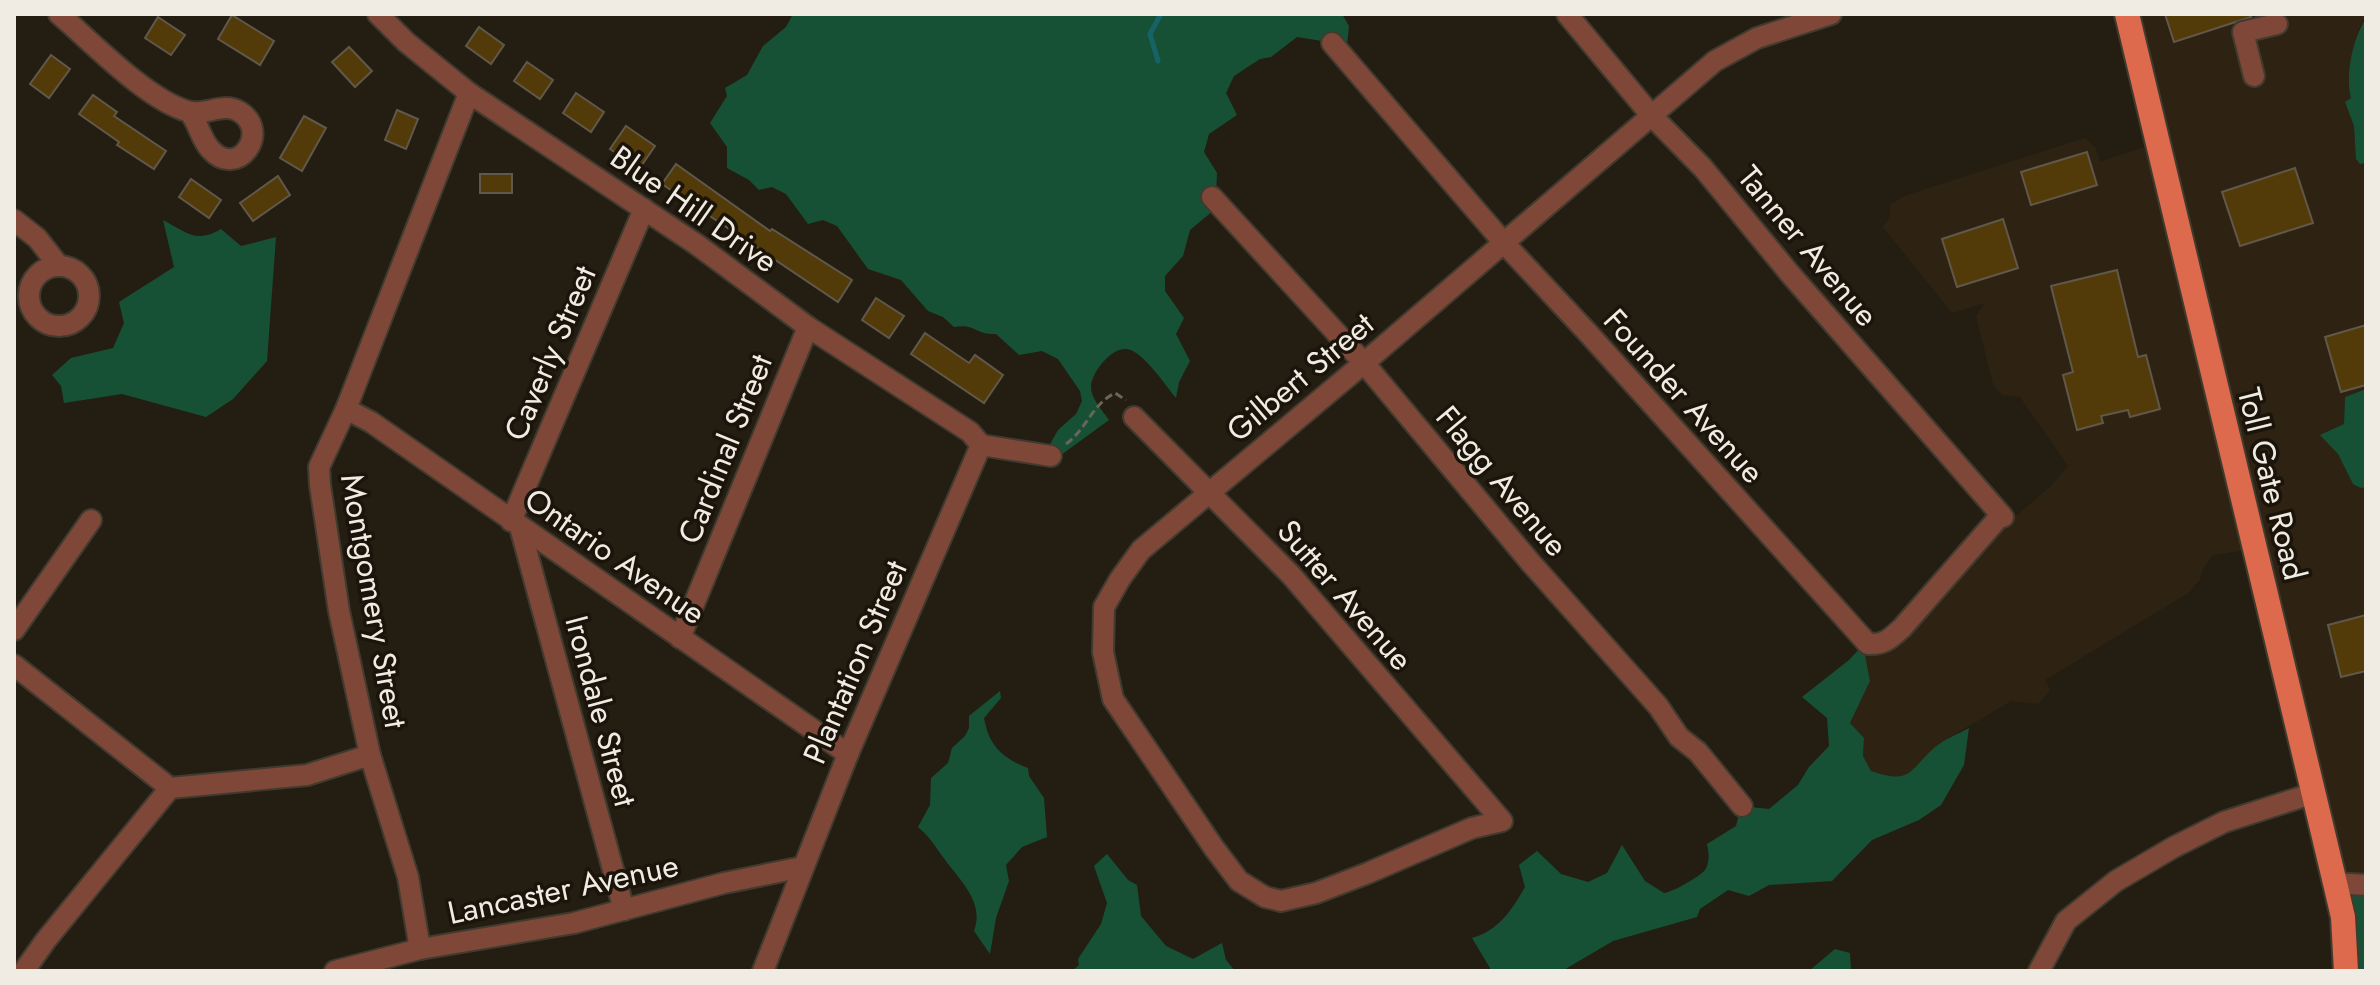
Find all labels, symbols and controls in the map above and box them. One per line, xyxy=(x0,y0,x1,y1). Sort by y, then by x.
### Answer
street label: Blue Hill Drive xyxy=(601,134,787,284)
street label: Tanner Avenue xyxy=(1727,156,1889,336)
street label: Caverly Street xyxy=(493,258,608,447)
street label: Founder Avenue xyxy=(1593,298,1775,494)
street label: Gilbert Street xyxy=(1216,301,1384,452)
street label: Cardinal Street xyxy=(666,347,784,551)
street label: Toll Gate Road xyxy=(2226,383,2318,585)
street label: Flagg Avenue xyxy=(1425,396,1579,566)
street label: Montgomery Street xyxy=(329,470,419,732)
street label: Ontario Avenue xyxy=(515,477,715,635)
street label: Sutter Avenue xyxy=(1266,510,1424,680)
street label: Plantation Street xyxy=(792,553,919,771)
street label: Irondale Street xyxy=(553,610,649,812)
street label: Lancaster Avenue xyxy=(443,842,683,936)

